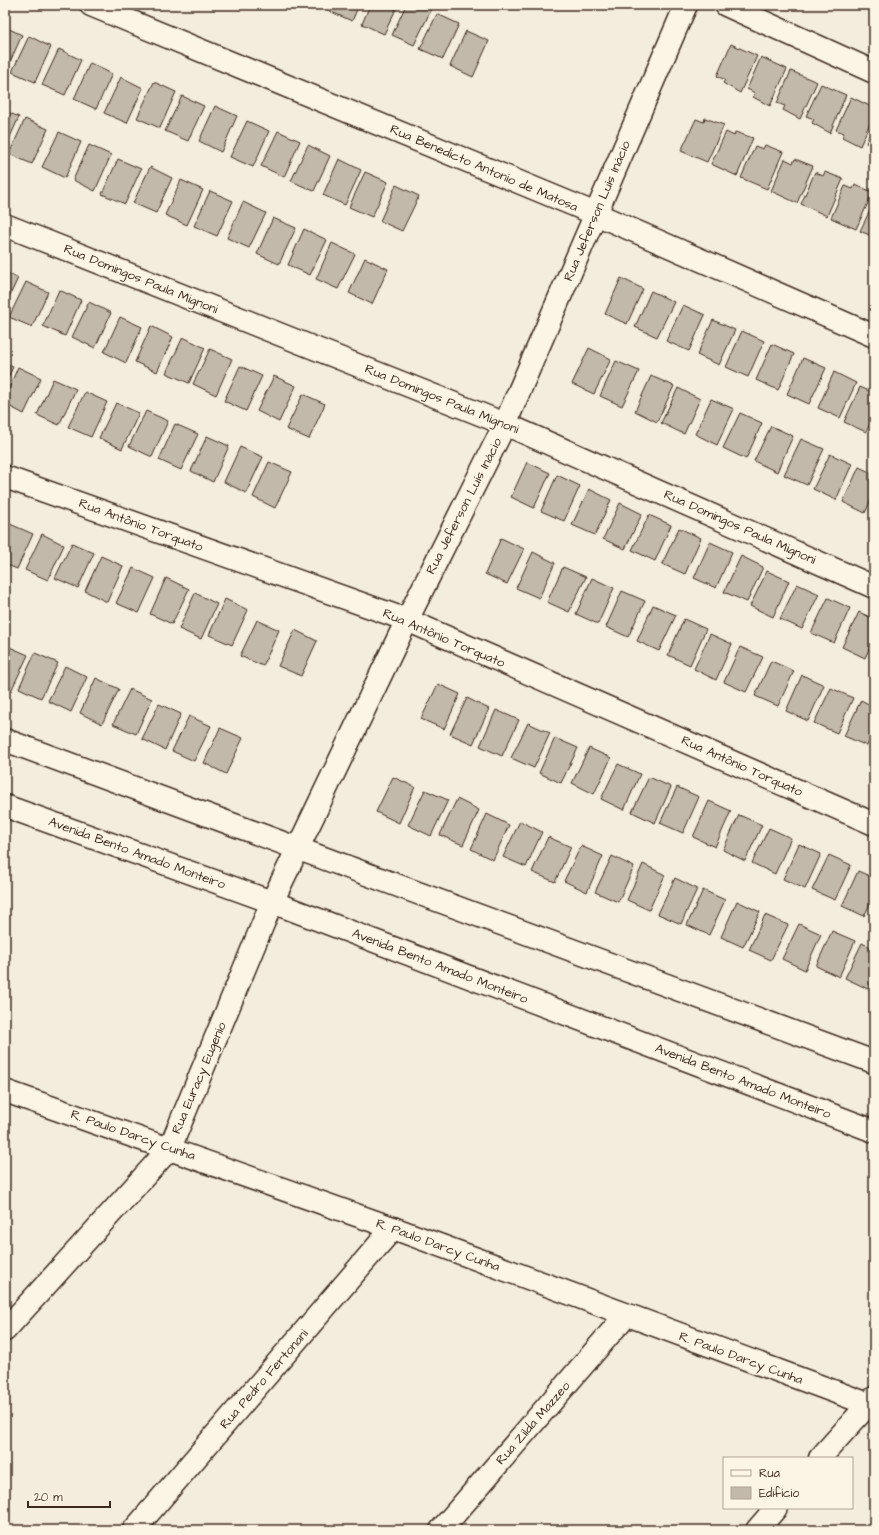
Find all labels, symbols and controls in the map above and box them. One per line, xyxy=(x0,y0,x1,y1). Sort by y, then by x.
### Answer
street label: Rua Benedicto Antonio de Matosa xyxy=(387,120,581,216)
street label: Rua Jeferson Luís Inácio xyxy=(559,137,635,284)
street label: Rua Domingos Paula Mignoni xyxy=(61,240,221,319)
street label: Rua Domingos Paula Mignoni xyxy=(362,360,522,439)
street label: Rua Jeferson Luís Inácio xyxy=(422,434,507,577)
street label: Rua Domingos Paula Mignoni xyxy=(661,485,819,570)
street label: Rua Antônio Torquato xyxy=(76,494,206,556)
street label: Rua Antônio Torquato xyxy=(380,604,508,672)
street label: Rua Antônio Torquato xyxy=(678,731,806,801)
street label: Avenida Bento Amado Monteiro xyxy=(46,813,229,894)
street label: Avenida Bento Amado Monteiro xyxy=(349,924,531,1008)
street label: Rua Euracy Eugenio xyxy=(167,1019,232,1137)
street label: Avenida Bento Amado Monteiro xyxy=(652,1039,834,1123)
street label: R. Paulo Darcy Cunha xyxy=(68,1105,198,1166)
street label: R. Paulo Darcy Cunha xyxy=(373,1214,503,1277)
street label: Rua Pedro Fertonani xyxy=(216,1325,312,1433)
street label: R. Paulo Darcy Cunha xyxy=(676,1327,806,1390)
street label: Rua Zilda Mazzeo xyxy=(492,1377,575,1469)
legend xyxy=(723,1457,853,1509)
text: Rua xyxy=(759,1465,780,1482)
scale bar xyxy=(28,1483,110,1509)
text: Edifício xyxy=(759,1485,799,1502)
text: 20 m xyxy=(34,1489,63,1506)

